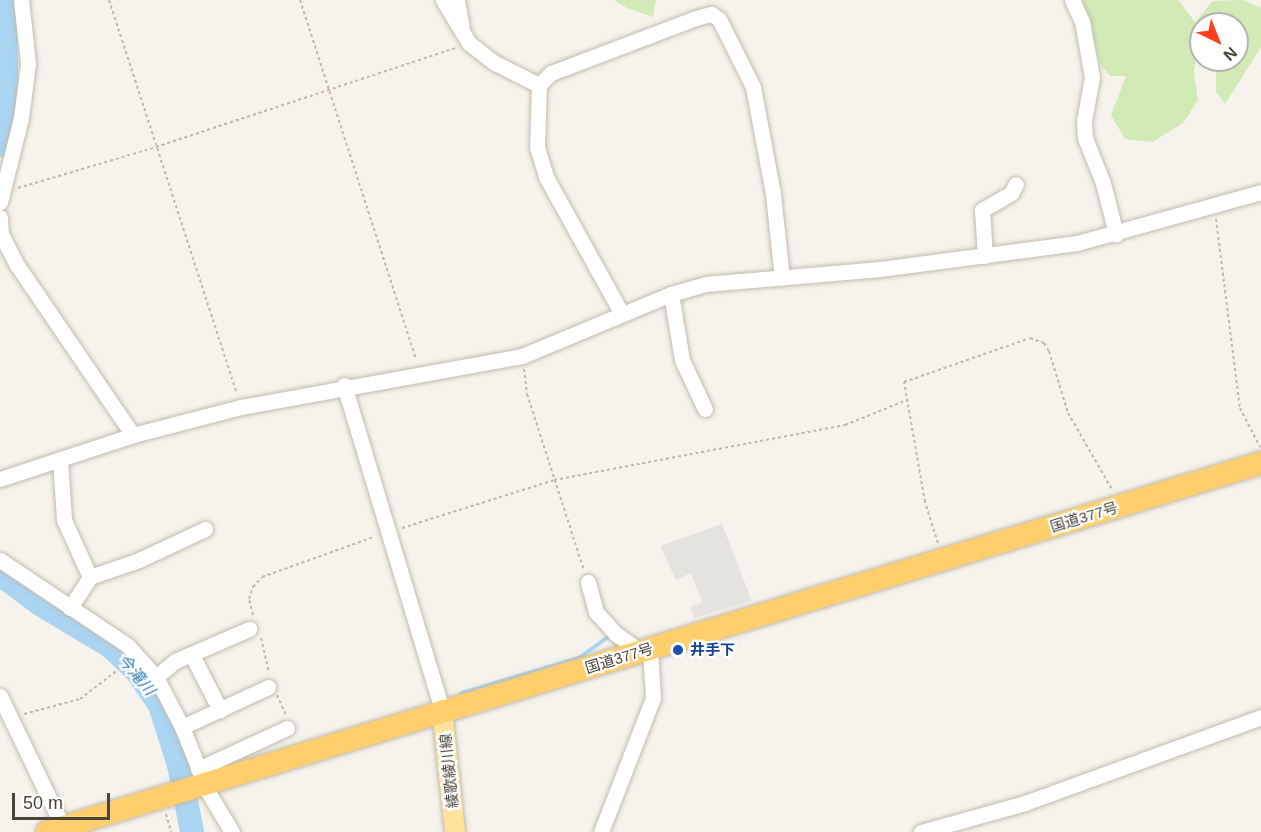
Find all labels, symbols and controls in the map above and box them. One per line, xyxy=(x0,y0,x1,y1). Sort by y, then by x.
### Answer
north arrow xyxy=(1189,12,1249,72)
text: N xyxy=(1220,44,1240,64)
street label: 国道377号 xyxy=(1048,498,1120,536)
street label: 国道377号 xyxy=(583,639,655,677)
place label: 井手下 xyxy=(690,641,735,659)
marker: 井手下 xyxy=(671,643,685,657)
water label: 今滝川 xyxy=(113,650,159,700)
street label: 綾歌綾川線 xyxy=(436,733,462,809)
scale bar xyxy=(15,781,112,819)
text: 50 m xyxy=(23,793,63,813)

